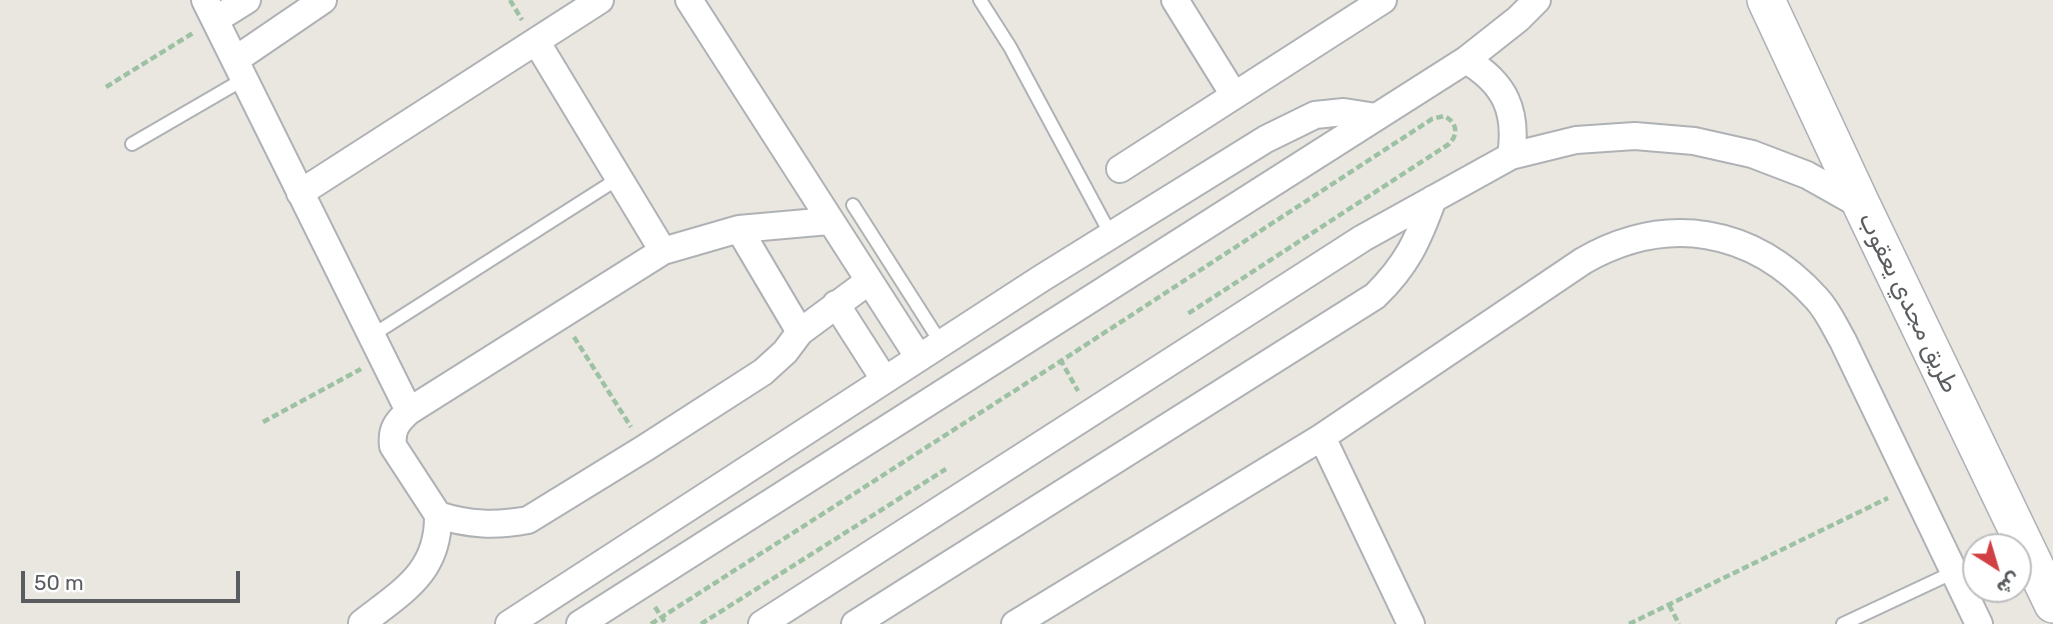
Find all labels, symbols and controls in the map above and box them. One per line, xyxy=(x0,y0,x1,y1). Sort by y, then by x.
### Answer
street label: طريق مجدي يعقوب xyxy=(1852,208,1964,398)
north arrow xyxy=(1962,533,2032,603)
scale bar xyxy=(24,558,243,602)
text: ش xyxy=(1992,567,2025,600)
text: 50 m xyxy=(34,570,84,595)

